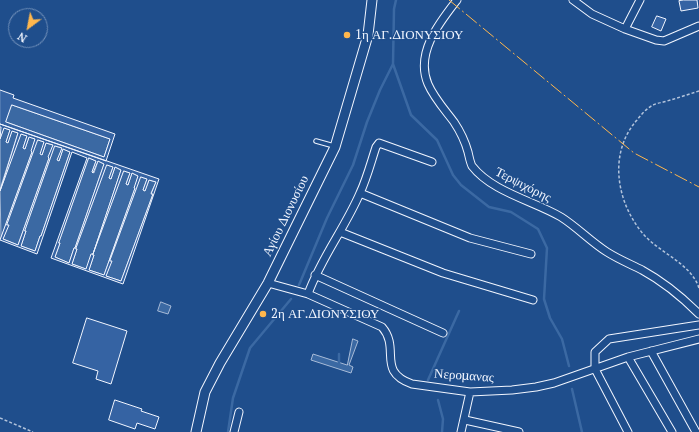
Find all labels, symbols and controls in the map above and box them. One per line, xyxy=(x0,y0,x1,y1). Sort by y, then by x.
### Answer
north arrow xyxy=(8,8,48,48)
place label: 1η ΑΓ.ΔΙΟΝΥΣΙΟΥ xyxy=(355,27,463,43)
text: N xyxy=(15,29,29,45)
marker: 1η ΑΓ.ΔΙΟΝΥΣΙΟΥ xyxy=(342,30,352,40)
street label: Τερψιχόρης xyxy=(492,164,554,206)
street label: Αγίου Διονυσίου xyxy=(260,173,312,259)
place label: 2η ΑΓ.ΔΙΟΝΥΣΙΟΥ xyxy=(271,306,379,322)
marker: 2η ΑΓ.ΔΙΟΝΥΣΙΟΥ xyxy=(258,309,268,319)
street label: Νερομανας xyxy=(434,366,494,386)

